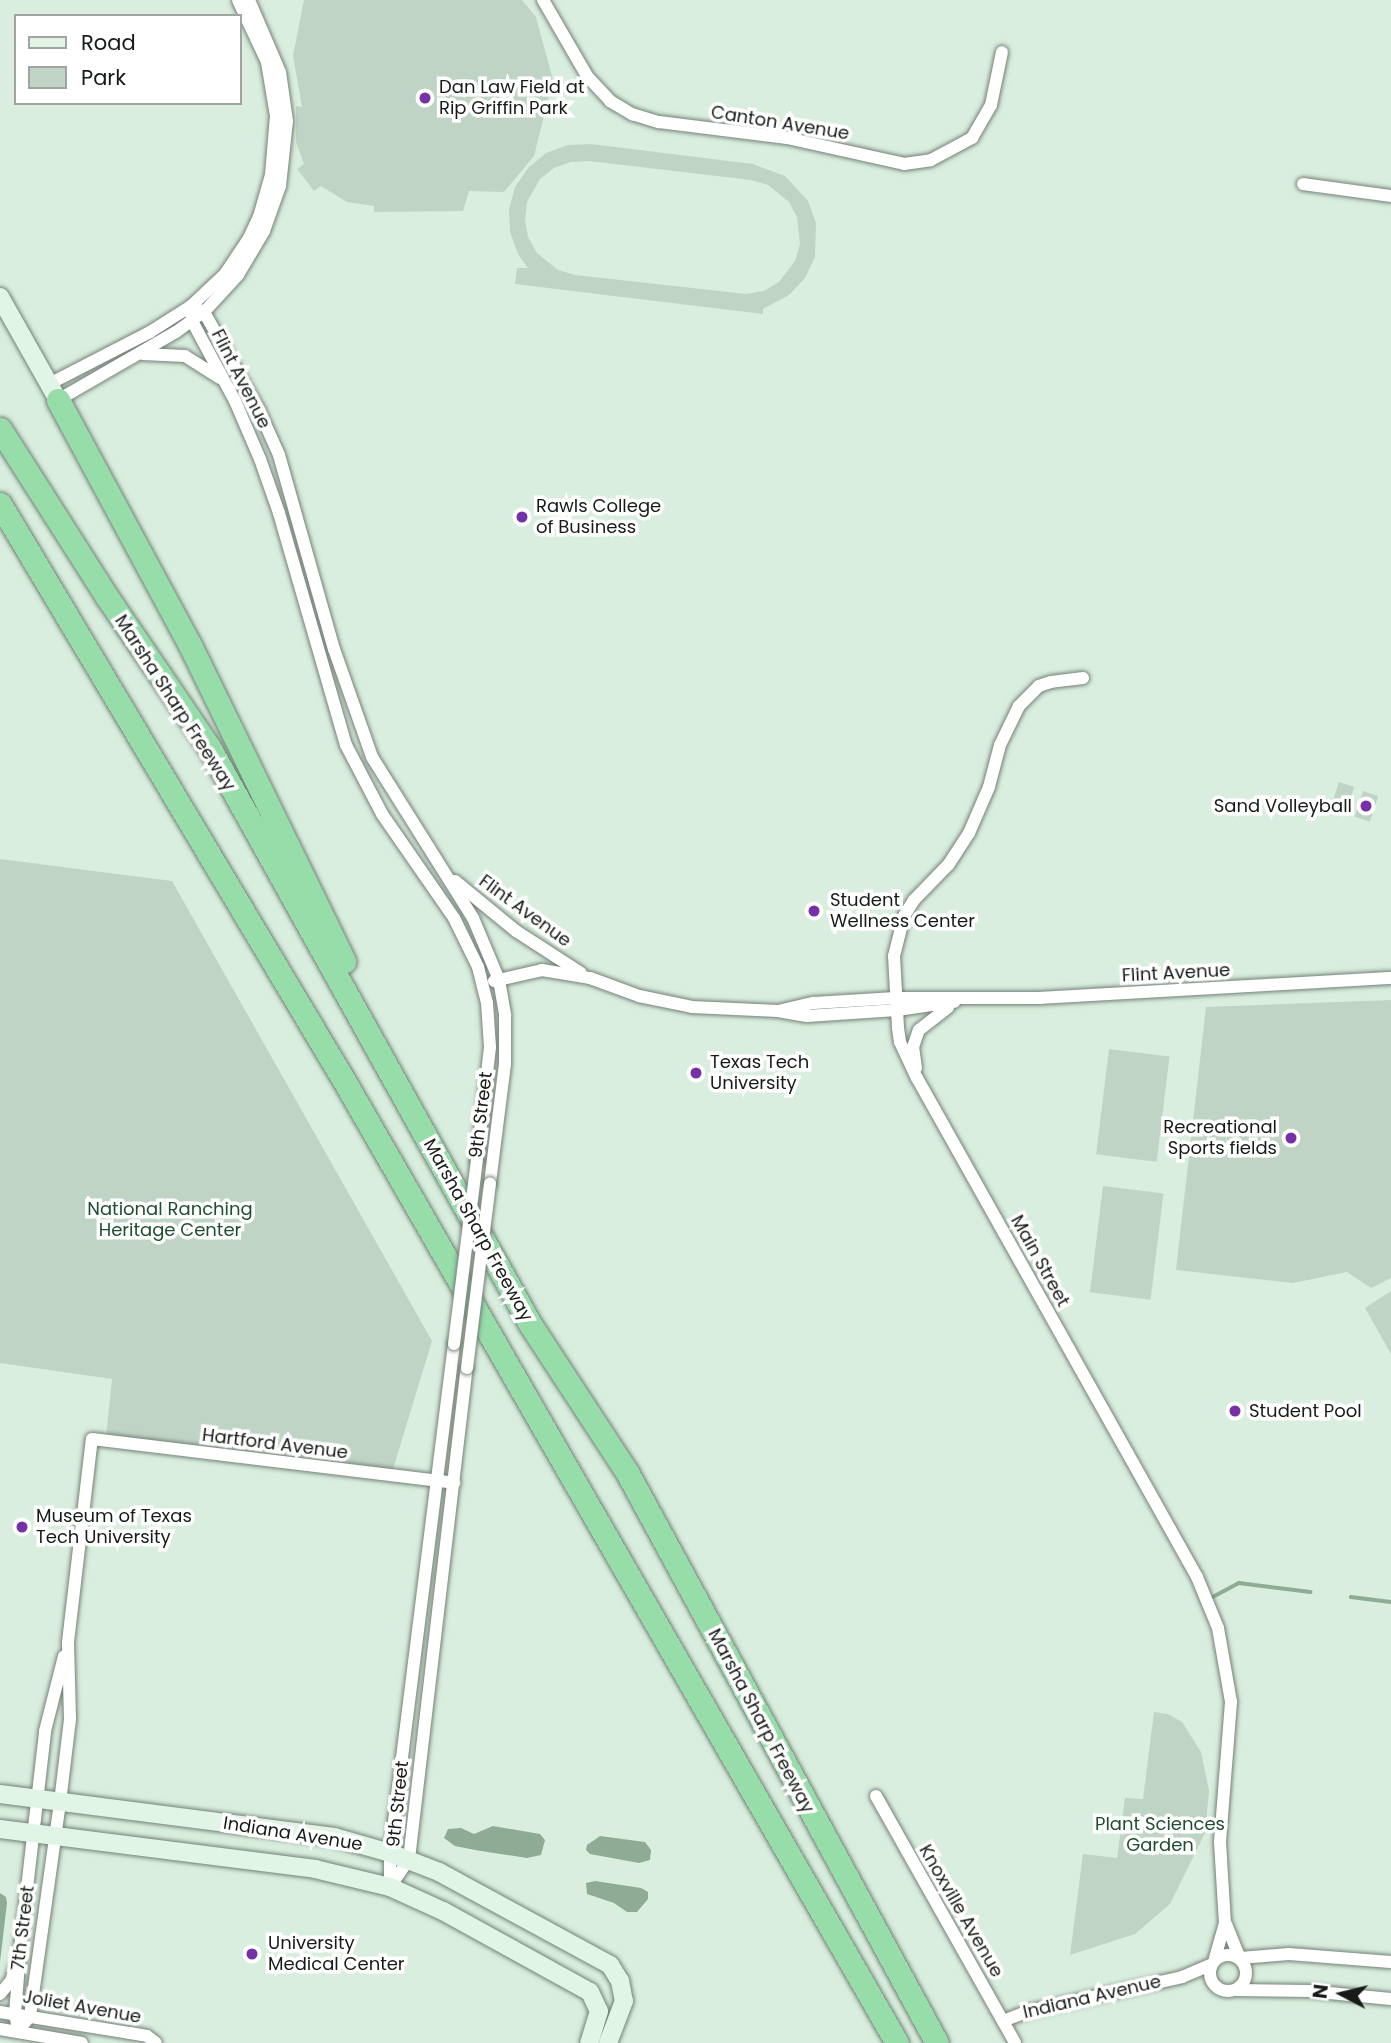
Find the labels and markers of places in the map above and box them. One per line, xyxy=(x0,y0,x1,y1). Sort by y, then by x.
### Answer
place label: Dan Law Field at Rip Griffin Park xyxy=(439,77,585,119)
marker: Dan Law Field at Rip Griffin Park xyxy=(417,90,433,106)
place label: Rawls College of Business xyxy=(536,496,661,538)
marker: Rawls College of Business xyxy=(514,509,530,525)
place label: Sand Volleyball xyxy=(1214,795,1352,817)
marker: Sand Volleyball xyxy=(1358,798,1374,814)
place label: Student Wellness Center xyxy=(830,890,975,932)
marker: Student Wellness Center xyxy=(804,901,824,921)
place label: Texas Tech University xyxy=(710,1052,809,1094)
marker: Texas Tech University xyxy=(688,1065,704,1081)
place label: Recreational Sports fields xyxy=(1163,1117,1277,1160)
marker: Recreational Sports fields xyxy=(1283,1130,1299,1146)
place label: Student Pool xyxy=(1249,1400,1362,1422)
marker: Student Pool xyxy=(1227,1403,1243,1419)
place label: Museum of Texas Tech University xyxy=(36,1506,192,1548)
marker: Museum of Texas Tech University xyxy=(14,1519,30,1535)
place label: University Medical Center xyxy=(268,1933,405,1976)
marker: University Medical Center xyxy=(242,1944,262,1964)

